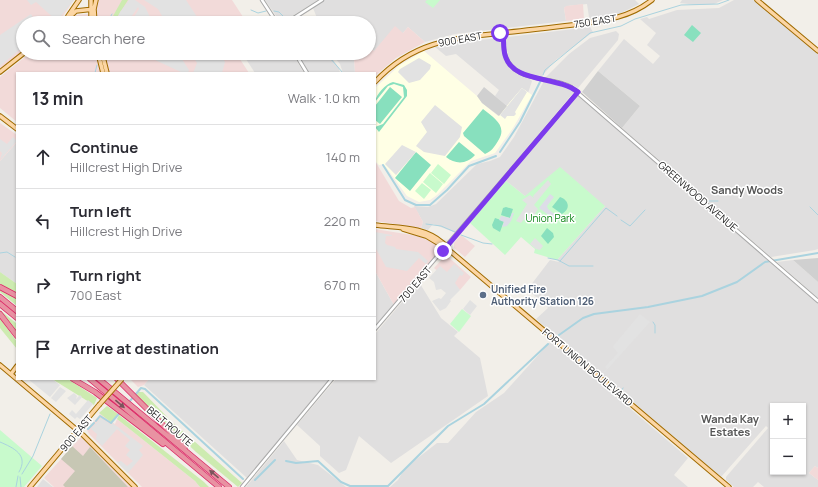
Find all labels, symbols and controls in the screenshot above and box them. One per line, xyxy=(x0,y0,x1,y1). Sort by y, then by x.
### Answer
street label: 750 EAST xyxy=(573,11,617,31)
search box xyxy=(16,16,376,60)
route start xyxy=(491,24,509,42)
icon: search xyxy=(30,27,52,49)
text: Search here xyxy=(62,28,145,49)
street label: 900 EAST xyxy=(437,28,483,50)
text: 13 min xyxy=(32,87,83,110)
text: Walk · 1.0 km xyxy=(288,89,360,107)
text: Continue xyxy=(70,137,138,158)
icon: ahead xyxy=(32,146,54,168)
text: 140 m xyxy=(326,148,360,166)
text: Hillcrest High Drive xyxy=(70,158,182,176)
street label: GREENWOOD AVENUE xyxy=(655,158,741,235)
district label: Sandy Woods xyxy=(711,182,783,197)
text: Turn left xyxy=(70,201,132,222)
icon: left xyxy=(32,210,54,232)
park label: Union Park xyxy=(525,211,576,225)
text: 220 m xyxy=(324,212,360,230)
text: Hillcrest High Drive xyxy=(70,222,182,240)
route end xyxy=(434,242,452,260)
street label: 700 EAST xyxy=(396,263,434,305)
text: Turn right xyxy=(70,265,141,286)
icon: right xyxy=(32,274,54,296)
text: 670 m xyxy=(324,276,360,294)
place label: Unified Fire Authority Station 126 xyxy=(491,282,594,308)
text: 700 East xyxy=(70,286,122,304)
marker: Unified Fire Authority Station 126 xyxy=(478,290,488,300)
street label: FORT UNION BOULEVARD xyxy=(540,325,637,409)
icon: arrive xyxy=(32,338,54,360)
text: Arrive at destination xyxy=(70,338,219,359)
one-way arrow xyxy=(114,400,125,409)
street label: BELT ROUTE xyxy=(144,403,196,449)
map controls xyxy=(770,403,806,475)
button: + xyxy=(770,403,806,439)
street label: 900 EAST xyxy=(56,411,96,454)
district label: Wanda Kay Estates xyxy=(701,411,760,439)
button: − xyxy=(770,439,806,475)
one-way arrow xyxy=(208,470,219,479)

